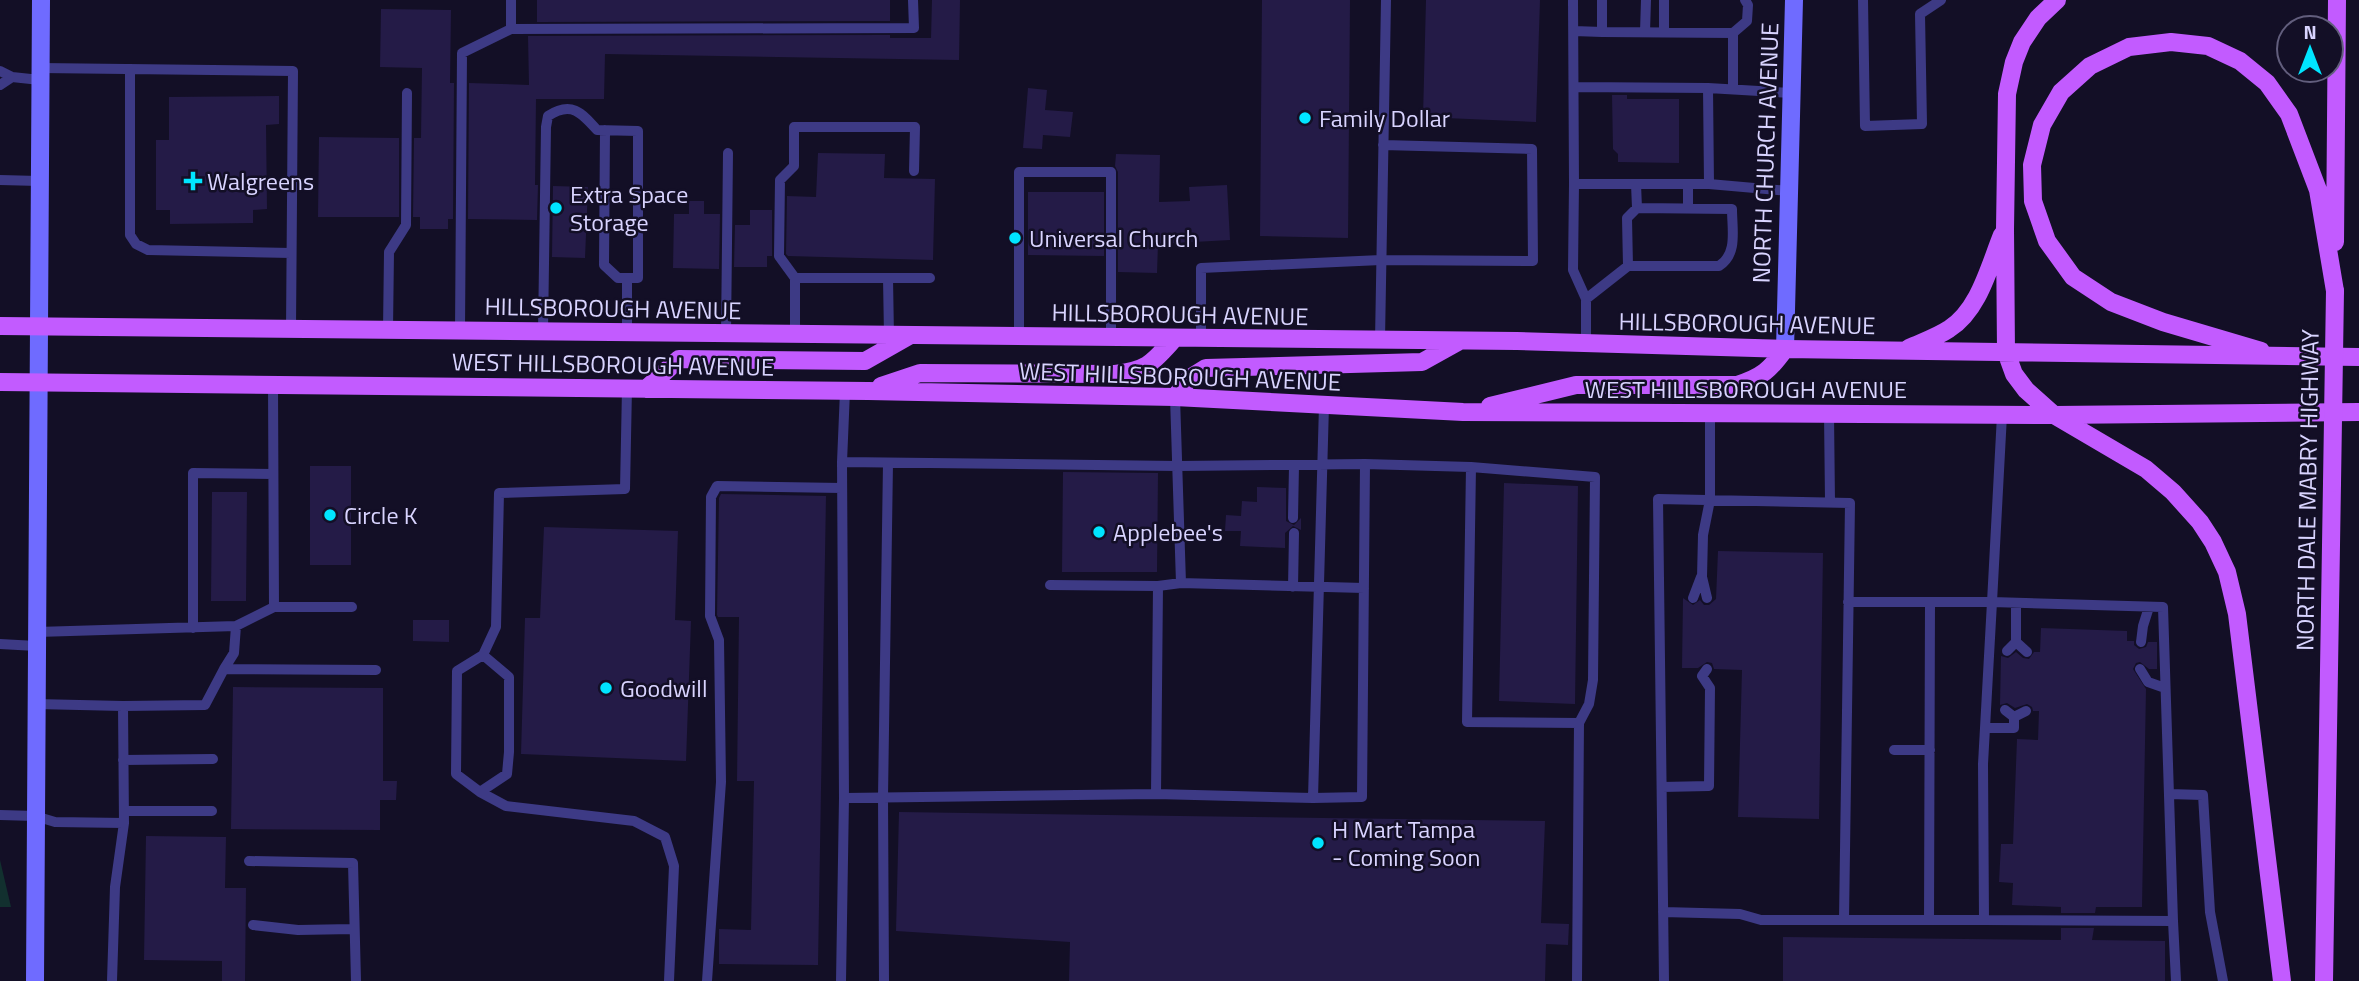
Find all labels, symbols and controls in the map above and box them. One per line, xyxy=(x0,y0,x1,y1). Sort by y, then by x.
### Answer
north arrow xyxy=(2275,14,2345,84)
text: N xyxy=(2303,17,2317,46)
street label: NORTH CHURCH AVENUE xyxy=(1742,22,1788,284)
place label: Family Dollar xyxy=(1319,100,1450,136)
marker: Family Dollar xyxy=(1297,110,1313,126)
place label: Walgreens xyxy=(207,163,314,199)
marker: Walgreens xyxy=(185,173,201,189)
place label: Extra Space Storage xyxy=(570,176,688,240)
marker: Extra Space Storage xyxy=(548,200,564,216)
place label: Universal Church xyxy=(1029,220,1198,256)
marker: Universal Church xyxy=(1007,230,1023,246)
street label: HILLSBOROUGH AVENUE xyxy=(484,288,742,328)
street label: HILLSBOROUGH AVENUE xyxy=(1051,294,1309,334)
street label: HILLSBOROUGH AVENUE xyxy=(1618,303,1876,343)
street label: NORTH DALE MABRY HIGHWAY xyxy=(2286,329,2328,651)
street label: WEST HILLSBOROUGH AVENUE xyxy=(452,343,774,385)
street label: WEST HILLSBOROUGH AVENUE xyxy=(1018,352,1342,400)
street label: WEST HILLSBOROUGH AVENUE xyxy=(1585,371,1907,407)
place label: Circle K xyxy=(344,497,418,533)
marker: Circle K xyxy=(322,507,338,523)
place label: Applebee's xyxy=(1113,514,1223,550)
marker: Applebee's xyxy=(1091,524,1107,540)
place label: Goodwill xyxy=(620,670,707,706)
marker: Goodwill xyxy=(598,680,614,696)
place label: H Mart Tampa - Coming Soon xyxy=(1332,811,1480,875)
marker: H Mart Tampa - Coming Soon xyxy=(1310,835,1326,851)

